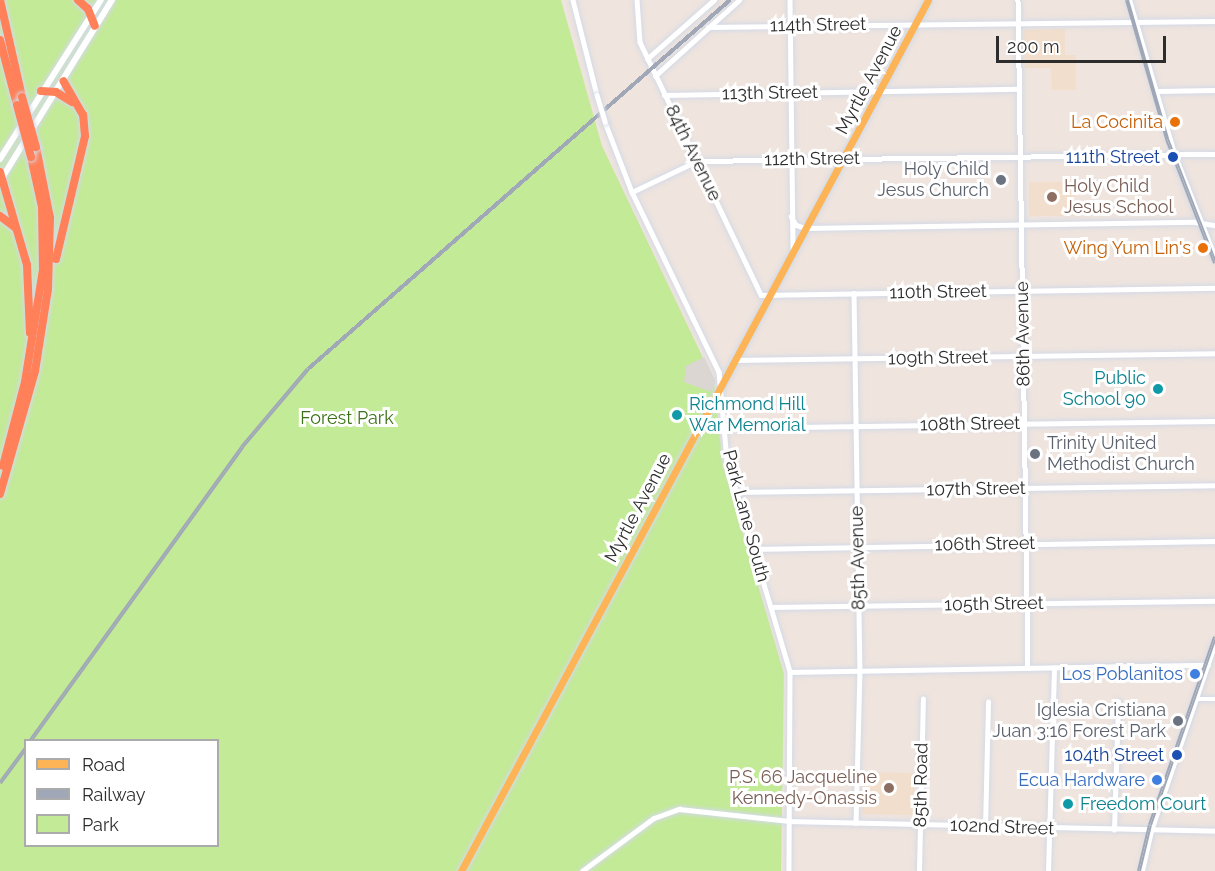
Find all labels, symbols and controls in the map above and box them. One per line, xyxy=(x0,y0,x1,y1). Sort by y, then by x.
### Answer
street label: 114th Street xyxy=(770,13,866,37)
street label: Myrtle Avenue xyxy=(831,21,907,139)
scale bar xyxy=(999,24,1168,62)
text: 200 m xyxy=(1007,36,1060,57)
street label: 113th Street xyxy=(722,81,818,105)
street label: 84th Avenue xyxy=(660,101,726,205)
place label: La Cocinita xyxy=(1071,111,1163,133)
marker: La Cocinita xyxy=(1168,115,1182,129)
place label: 111th Street xyxy=(1066,146,1160,168)
street label: 112th Street xyxy=(764,147,860,171)
marker: 111th Street xyxy=(1164,148,1182,166)
place label: Holy Child Jesus Church xyxy=(877,159,989,201)
marker: Holy Child Jesus Church xyxy=(994,173,1008,187)
place label: Holy Child Jesus School xyxy=(1064,176,1173,219)
marker: Holy Child Jesus School xyxy=(1045,190,1059,204)
place label: Wing Yum Lin's xyxy=(1063,237,1191,259)
marker: Wing Yum Lin's xyxy=(1196,241,1210,255)
street label: 110th Street xyxy=(889,280,987,304)
street label: 86th Avenue xyxy=(1011,281,1035,387)
street label: 109th Street xyxy=(888,346,988,370)
place label: Public School 90 xyxy=(1062,368,1146,410)
marker: Public School 90 xyxy=(1151,382,1165,396)
place label: Richmond Hill War Memorial xyxy=(689,394,806,436)
park label: Forest Park xyxy=(300,407,394,429)
marker: Richmond Hill War Memorial xyxy=(670,408,684,422)
street label: 108th Street xyxy=(920,412,1020,436)
place label: Trinity United Methodist Church xyxy=(1047,433,1195,476)
street label: Park Lane South xyxy=(718,447,774,585)
marker: Trinity United Methodist Church xyxy=(1028,447,1042,461)
street label: Myrtle Avenue xyxy=(600,449,676,567)
street label: 107th Street xyxy=(926,477,1026,501)
street label: 85th Avenue xyxy=(846,505,870,611)
street label: 106th Street xyxy=(935,532,1035,556)
street label: 105th Street xyxy=(944,592,1044,616)
place label: Los Poblanitos xyxy=(1061,663,1183,685)
marker: Los Poblanitos xyxy=(1188,667,1202,681)
place label: Iglesia Cristiana Juan 3:16 Forest Park xyxy=(992,700,1166,742)
marker: Iglesia Cristiana Juan 3:16 Forest Park xyxy=(1171,714,1185,728)
legend xyxy=(24,739,219,847)
street label: 85th Road xyxy=(909,742,933,828)
place label: 104th Street xyxy=(1064,744,1164,766)
marker: 104th Street xyxy=(1168,746,1186,764)
text: Road xyxy=(82,754,125,775)
place label: P.S. 66 Jacqueline Kennedy-Onassis xyxy=(728,767,877,810)
place label: Ecua Hardware xyxy=(1018,769,1145,791)
marker: Ecua Hardware xyxy=(1150,773,1164,787)
marker: P.S. 66 Jacqueline Kennedy-Onassis xyxy=(882,781,896,795)
text: Railway xyxy=(82,784,146,805)
place label: Freedom Court xyxy=(1080,793,1206,815)
marker: Freedom Court xyxy=(1061,797,1075,811)
text: Park xyxy=(82,814,119,835)
street label: 102nd Street xyxy=(950,814,1054,840)

